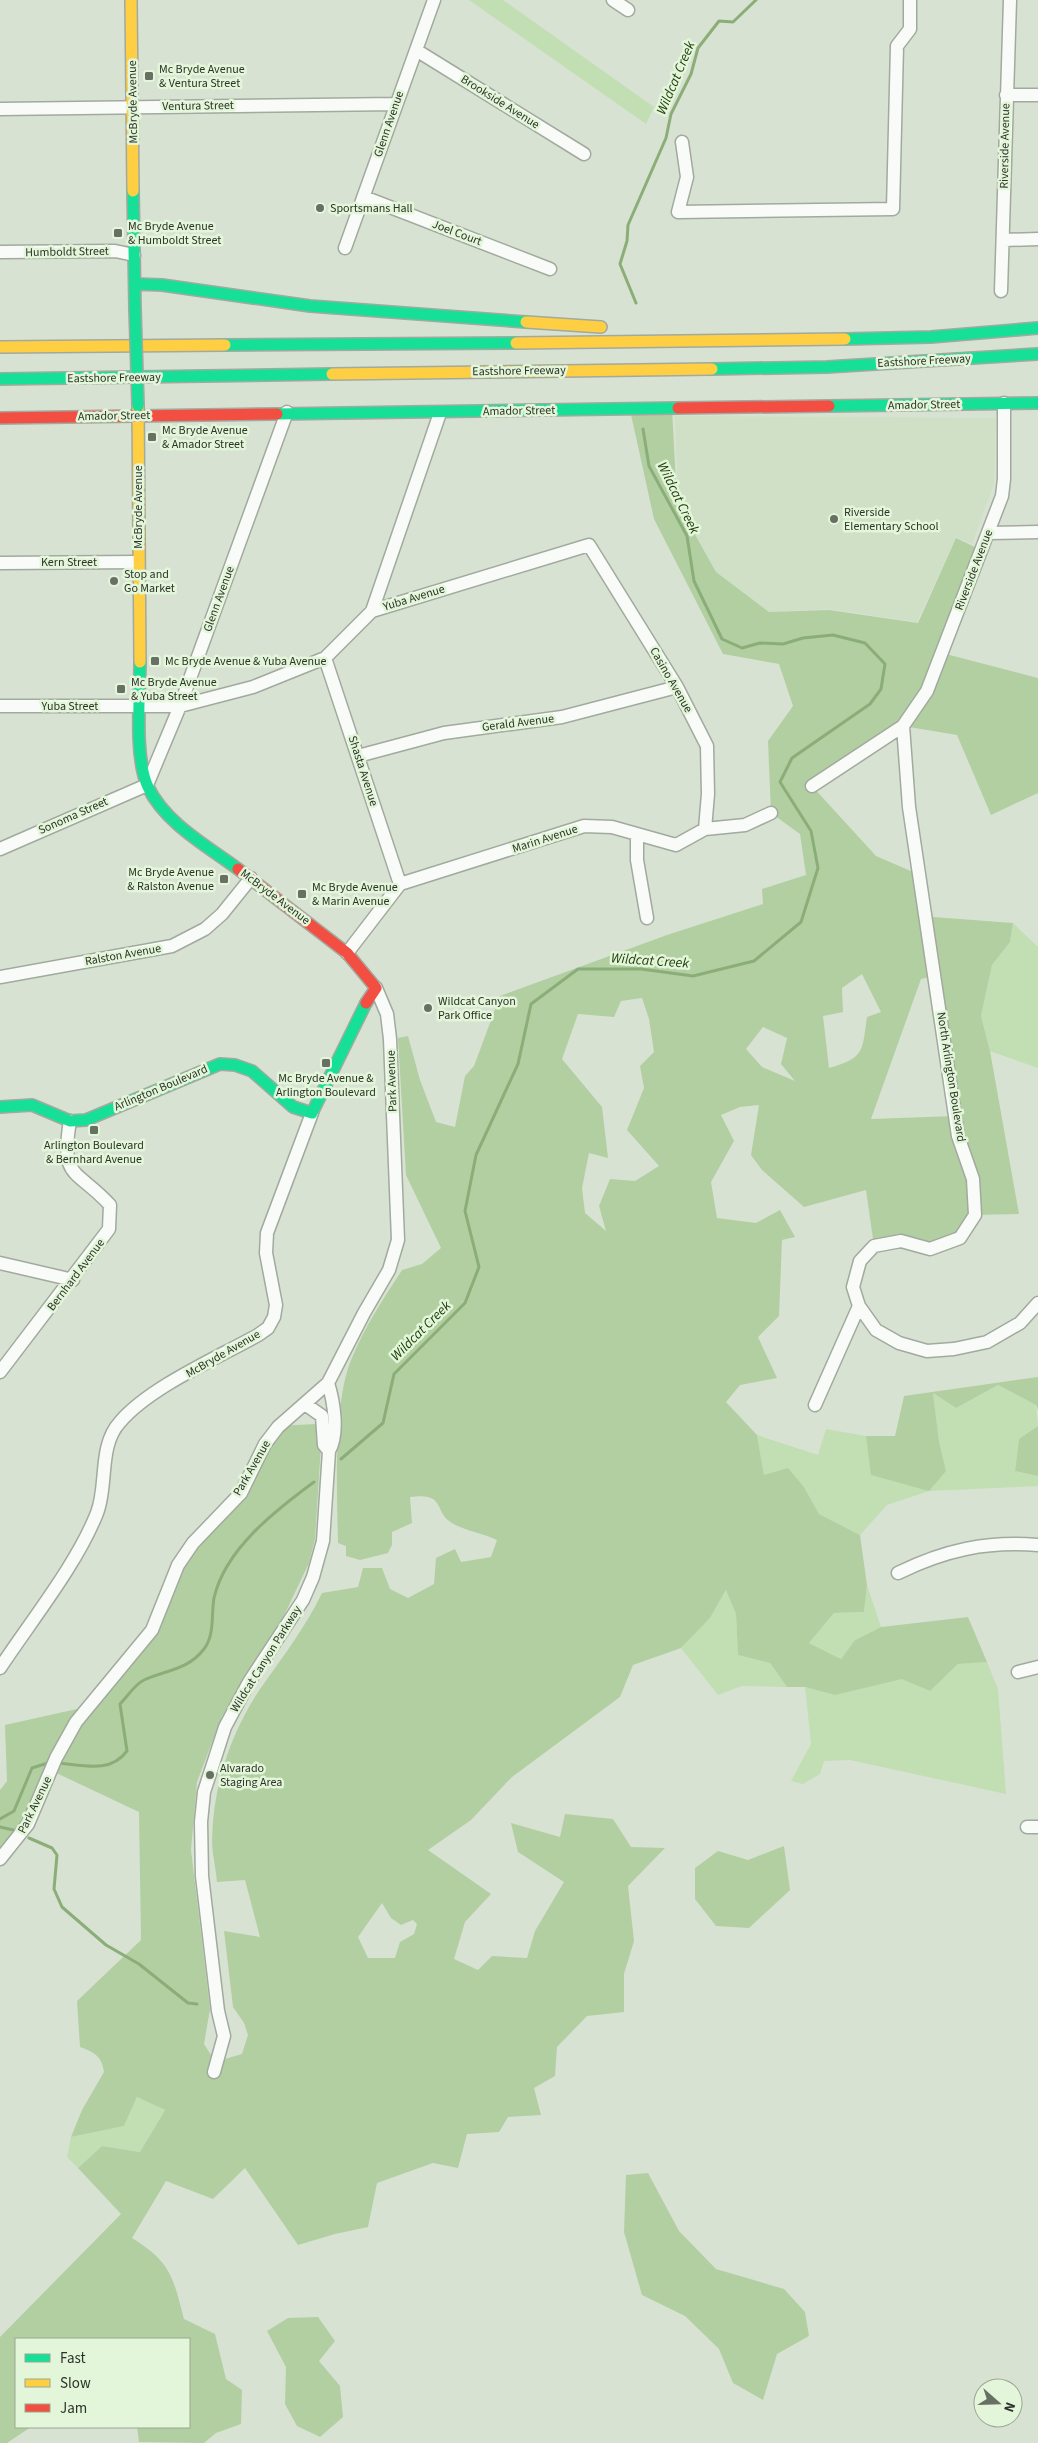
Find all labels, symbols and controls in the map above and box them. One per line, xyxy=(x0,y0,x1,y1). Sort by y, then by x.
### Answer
water label: Wildcat Creek xyxy=(652,38,701,118)
street label: McBryde Avenue xyxy=(124,60,142,144)
place label: Mc Bryde Avenue & Ventura Street xyxy=(159,61,245,92)
marker: Mc Bryde Avenue & Ventura Street xyxy=(143,70,155,82)
street label: Brookside Avenue xyxy=(457,71,543,133)
street label: Glenn Avenue xyxy=(370,89,408,159)
street label: Ventura Street xyxy=(162,97,234,115)
street label: Riverside Avenue xyxy=(996,103,1014,189)
place label: Sportsmans Hall xyxy=(330,200,413,217)
marker: Sportsmans Hall xyxy=(314,202,326,214)
street label: Joel Court xyxy=(430,216,484,250)
place label: Mc Bryde Avenue & Humboldt Street xyxy=(128,218,221,249)
marker: Mc Bryde Avenue & Humboldt Street xyxy=(112,227,124,239)
street label: Humboldt Street xyxy=(25,243,109,261)
street label: Eastshore Freeway xyxy=(877,350,971,372)
street label: Eastshore Freeway xyxy=(472,362,566,380)
street label: Eastshore Freeway xyxy=(67,369,161,387)
street label: Amador Street xyxy=(888,396,960,414)
street label: Amador Street xyxy=(483,402,555,420)
street label: Amador Street xyxy=(78,407,150,425)
place label: Mc Bryde Avenue & Amador Street xyxy=(162,422,248,453)
marker: Mc Bryde Avenue & Amador Street xyxy=(146,431,158,443)
water label: Wildcat Creek xyxy=(652,459,704,538)
street label: McBryde Avenue xyxy=(130,465,147,549)
place label: Riverside Elementary School xyxy=(844,504,939,535)
marker: Riverside Elementary School xyxy=(828,513,840,525)
street label: Riverside Avenue xyxy=(951,527,997,613)
street label: Kern Street xyxy=(41,554,97,571)
street label: Glenn Avenue xyxy=(199,564,239,634)
place label: Stop and Go Market xyxy=(124,566,175,597)
marker: Stop and Go Market xyxy=(108,575,120,587)
street label: Yuba Avenue xyxy=(380,581,447,616)
street label: Casino Avenue xyxy=(645,644,697,716)
place label: Mc Bryde Avenue & Yuba Avenue xyxy=(165,653,327,670)
marker: Mc Bryde Avenue & Yuba Avenue xyxy=(149,655,161,667)
place label: Mc Bryde Avenue & Yuba Street xyxy=(131,674,217,705)
marker: Mc Bryde Avenue & Yuba Street xyxy=(115,683,127,695)
street label: Yuba Street xyxy=(41,698,98,715)
street label: Gerald Avenue xyxy=(481,710,555,736)
street label: Shasta Avenue xyxy=(344,734,382,808)
street label: Sonoma Street xyxy=(36,793,110,839)
street label: Marin Avenue xyxy=(510,820,580,858)
place label: Mc Bryde Avenue & Ralston Avenue xyxy=(127,864,214,895)
street label: McBryde Avenue xyxy=(237,865,313,929)
marker: Mc Bryde Avenue & Ralston Avenue xyxy=(218,873,230,885)
place label: Mc Bryde Avenue & Marin Avenue xyxy=(312,879,398,910)
marker: Mc Bryde Avenue & Marin Avenue xyxy=(296,888,308,900)
street label: Ralston Avenue xyxy=(84,940,162,970)
water label: Wildcat Creek xyxy=(610,948,690,974)
place label: Wildcat Canyon Park Office xyxy=(438,993,516,1024)
marker: Wildcat Canyon Park Office xyxy=(422,1002,434,1014)
street label: North Arlington Boulevard xyxy=(932,1011,970,1143)
street label: Park Avenue xyxy=(382,1050,402,1112)
marker: Mc Bryde Avenue & Arlington Boulevard xyxy=(320,1057,332,1069)
street label: Arlington Boulevard xyxy=(112,1061,210,1115)
place label: Mc Bryde Avenue & Arlington Boulevard xyxy=(276,1070,376,1101)
marker: Arlington Boulevard & Bernhard Avenue xyxy=(88,1124,100,1136)
place label: Arlington Boulevard & Bernhard Avenue xyxy=(44,1137,144,1168)
street label: Bernhard Avenue xyxy=(43,1235,109,1315)
water label: Wildcat Creek xyxy=(386,1296,456,1366)
street label: McBryde Avenue xyxy=(183,1326,263,1382)
street label: Park Avenue xyxy=(229,1437,275,1499)
street label: Wildcat Canyon Parkway xyxy=(226,1602,306,1716)
place label: Alvarado Staging Area xyxy=(220,1760,282,1791)
marker: Alvarado Staging Area xyxy=(204,1769,216,1781)
street label: Park Avenue xyxy=(14,1773,56,1837)
legend xyxy=(15,2338,190,2428)
text: Fast xyxy=(60,2348,86,2369)
text: Slow xyxy=(60,2373,91,2394)
north arrow xyxy=(973,2378,1023,2428)
text: Jam xyxy=(60,2398,87,2419)
text: N xyxy=(998,2399,1020,2415)

